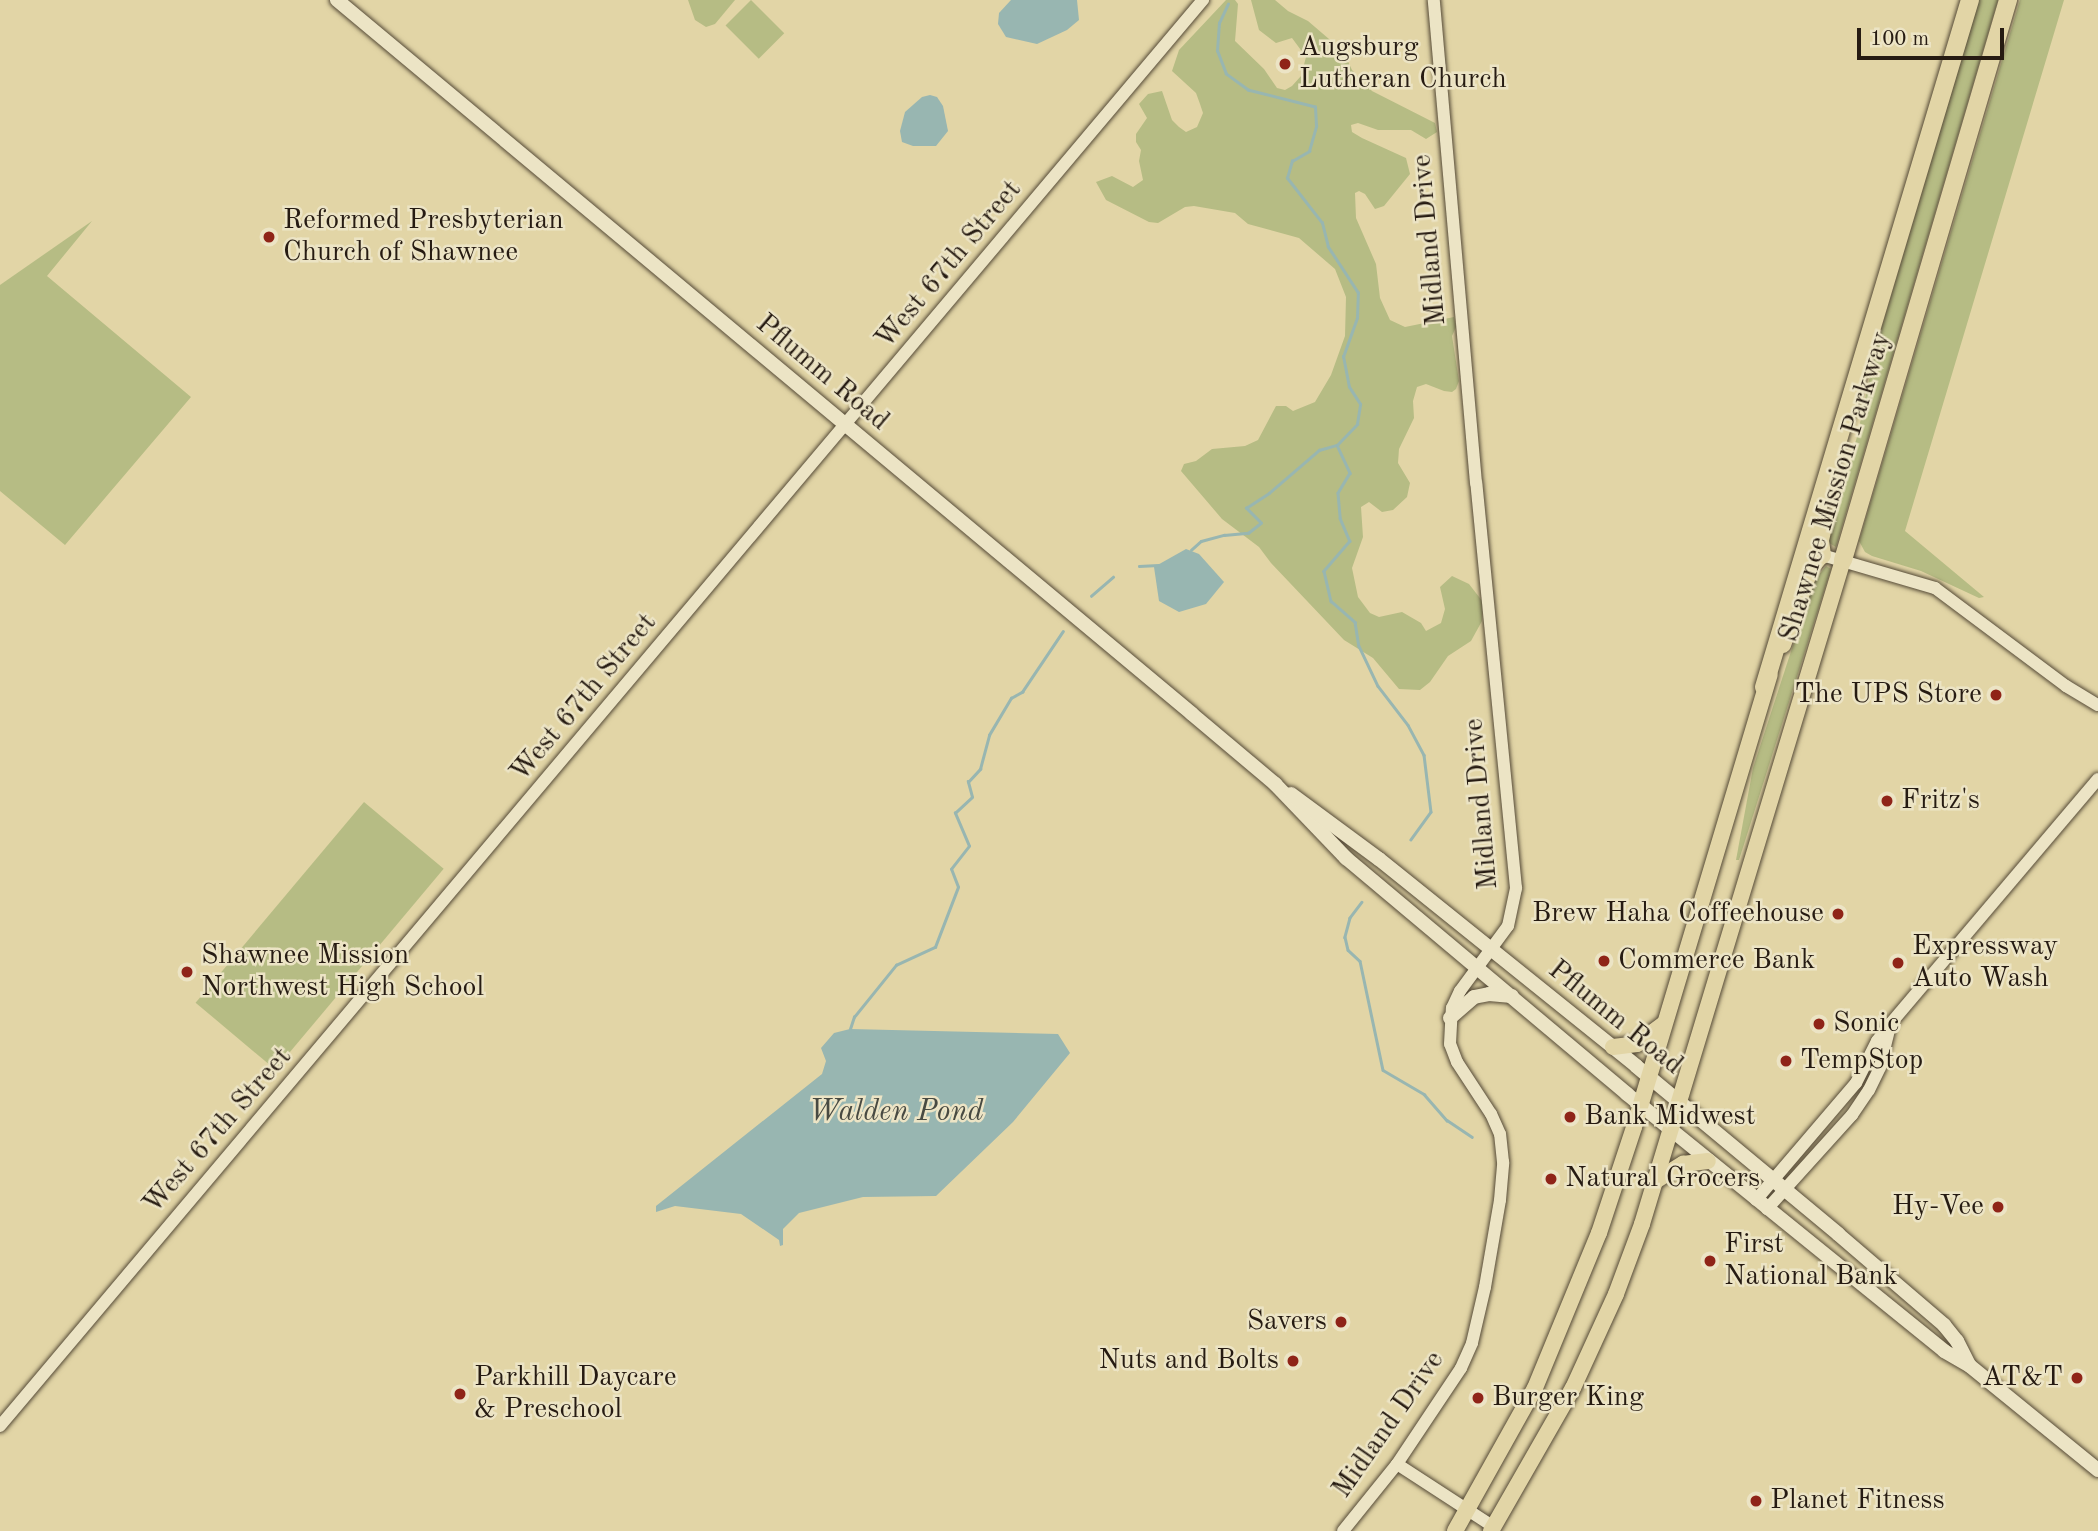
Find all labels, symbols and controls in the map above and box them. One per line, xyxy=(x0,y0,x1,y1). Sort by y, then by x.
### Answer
scale bar xyxy=(1860,14,2007,58)
text: 100 m xyxy=(1870,29,1929,50)
place label: Augsburg Lutheran Church xyxy=(1299,31,1507,97)
marker: Augsburg Lutheran Church xyxy=(1277,56,1293,72)
street label: Midland Drive xyxy=(1406,153,1454,327)
street label: West 67th Street xyxy=(869,174,1029,356)
place label: Reformed Presbyterian Church of Shawnee xyxy=(283,204,564,270)
marker: Reformed Presbyterian Church of Shawnee xyxy=(261,229,277,245)
street label: Pflumm Road xyxy=(749,308,895,438)
street label: Shawnee Mission Parkway xyxy=(1773,328,1899,646)
street label: West 67th Street xyxy=(504,607,664,789)
place label: The UPS Store xyxy=(1795,678,1982,712)
marker: The UPS Store xyxy=(1988,687,2004,703)
street label: Midland Drive xyxy=(1458,717,1506,891)
place label: Fritz's xyxy=(1901,784,1980,818)
marker: Fritz's xyxy=(1879,793,1895,809)
place label: Brew Haha Coffeehouse xyxy=(1532,897,1824,931)
marker: Brew Haha Coffeehouse xyxy=(1830,906,1846,922)
place label: Expressway Auto Wash xyxy=(1912,930,2058,996)
place label: Shawnee Mission Northwest High School xyxy=(201,939,484,1005)
place label: Commerce Bank xyxy=(1618,944,1815,978)
street label: Pflumm Road xyxy=(1541,953,1689,1083)
marker: Commerce Bank xyxy=(1596,953,1612,969)
marker: Expressway Auto Wash xyxy=(1890,955,1906,971)
marker: Shawnee Mission Northwest High School xyxy=(179,964,195,980)
place label: Sonic xyxy=(1833,1007,1899,1041)
marker: Sonic xyxy=(1811,1016,1827,1032)
street label: West 67th Street xyxy=(137,1041,299,1221)
place label: TempStop xyxy=(1800,1044,1923,1078)
marker: TempStop xyxy=(1778,1053,1794,1069)
water label: Walden Pond xyxy=(808,1094,984,1130)
place label: Bank Midwest xyxy=(1584,1100,1756,1134)
marker: Bank Midwest xyxy=(1562,1109,1578,1125)
place label: Natural Grocers xyxy=(1565,1162,1760,1196)
marker: Natural Grocers xyxy=(1543,1171,1559,1187)
place label: Hy-Vee xyxy=(1892,1190,1984,1224)
marker: Hy-Vee xyxy=(1990,1199,2006,1215)
place label: First National Bank xyxy=(1724,1228,1898,1294)
marker: First National Bank xyxy=(1702,1253,1718,1269)
place label: Savers xyxy=(1247,1305,1327,1339)
marker: Savers xyxy=(1333,1314,1349,1330)
place label: Nuts and Bolts xyxy=(1099,1344,1279,1378)
street label: Midland Drive xyxy=(1326,1345,1452,1505)
marker: Nuts and Bolts xyxy=(1285,1353,1301,1369)
place label: Parkhill Daycare & Preschool xyxy=(474,1361,677,1427)
place label: AT&T xyxy=(1982,1361,2063,1395)
marker: AT&T xyxy=(2069,1370,2085,1386)
place label: Burger King xyxy=(1492,1381,1644,1415)
marker: Parkhill Daycare & Preschool xyxy=(452,1386,468,1402)
marker: Burger King xyxy=(1470,1390,1486,1406)
place label: Planet Fitness xyxy=(1770,1484,1945,1518)
marker: Planet Fitness xyxy=(1748,1493,1764,1509)

